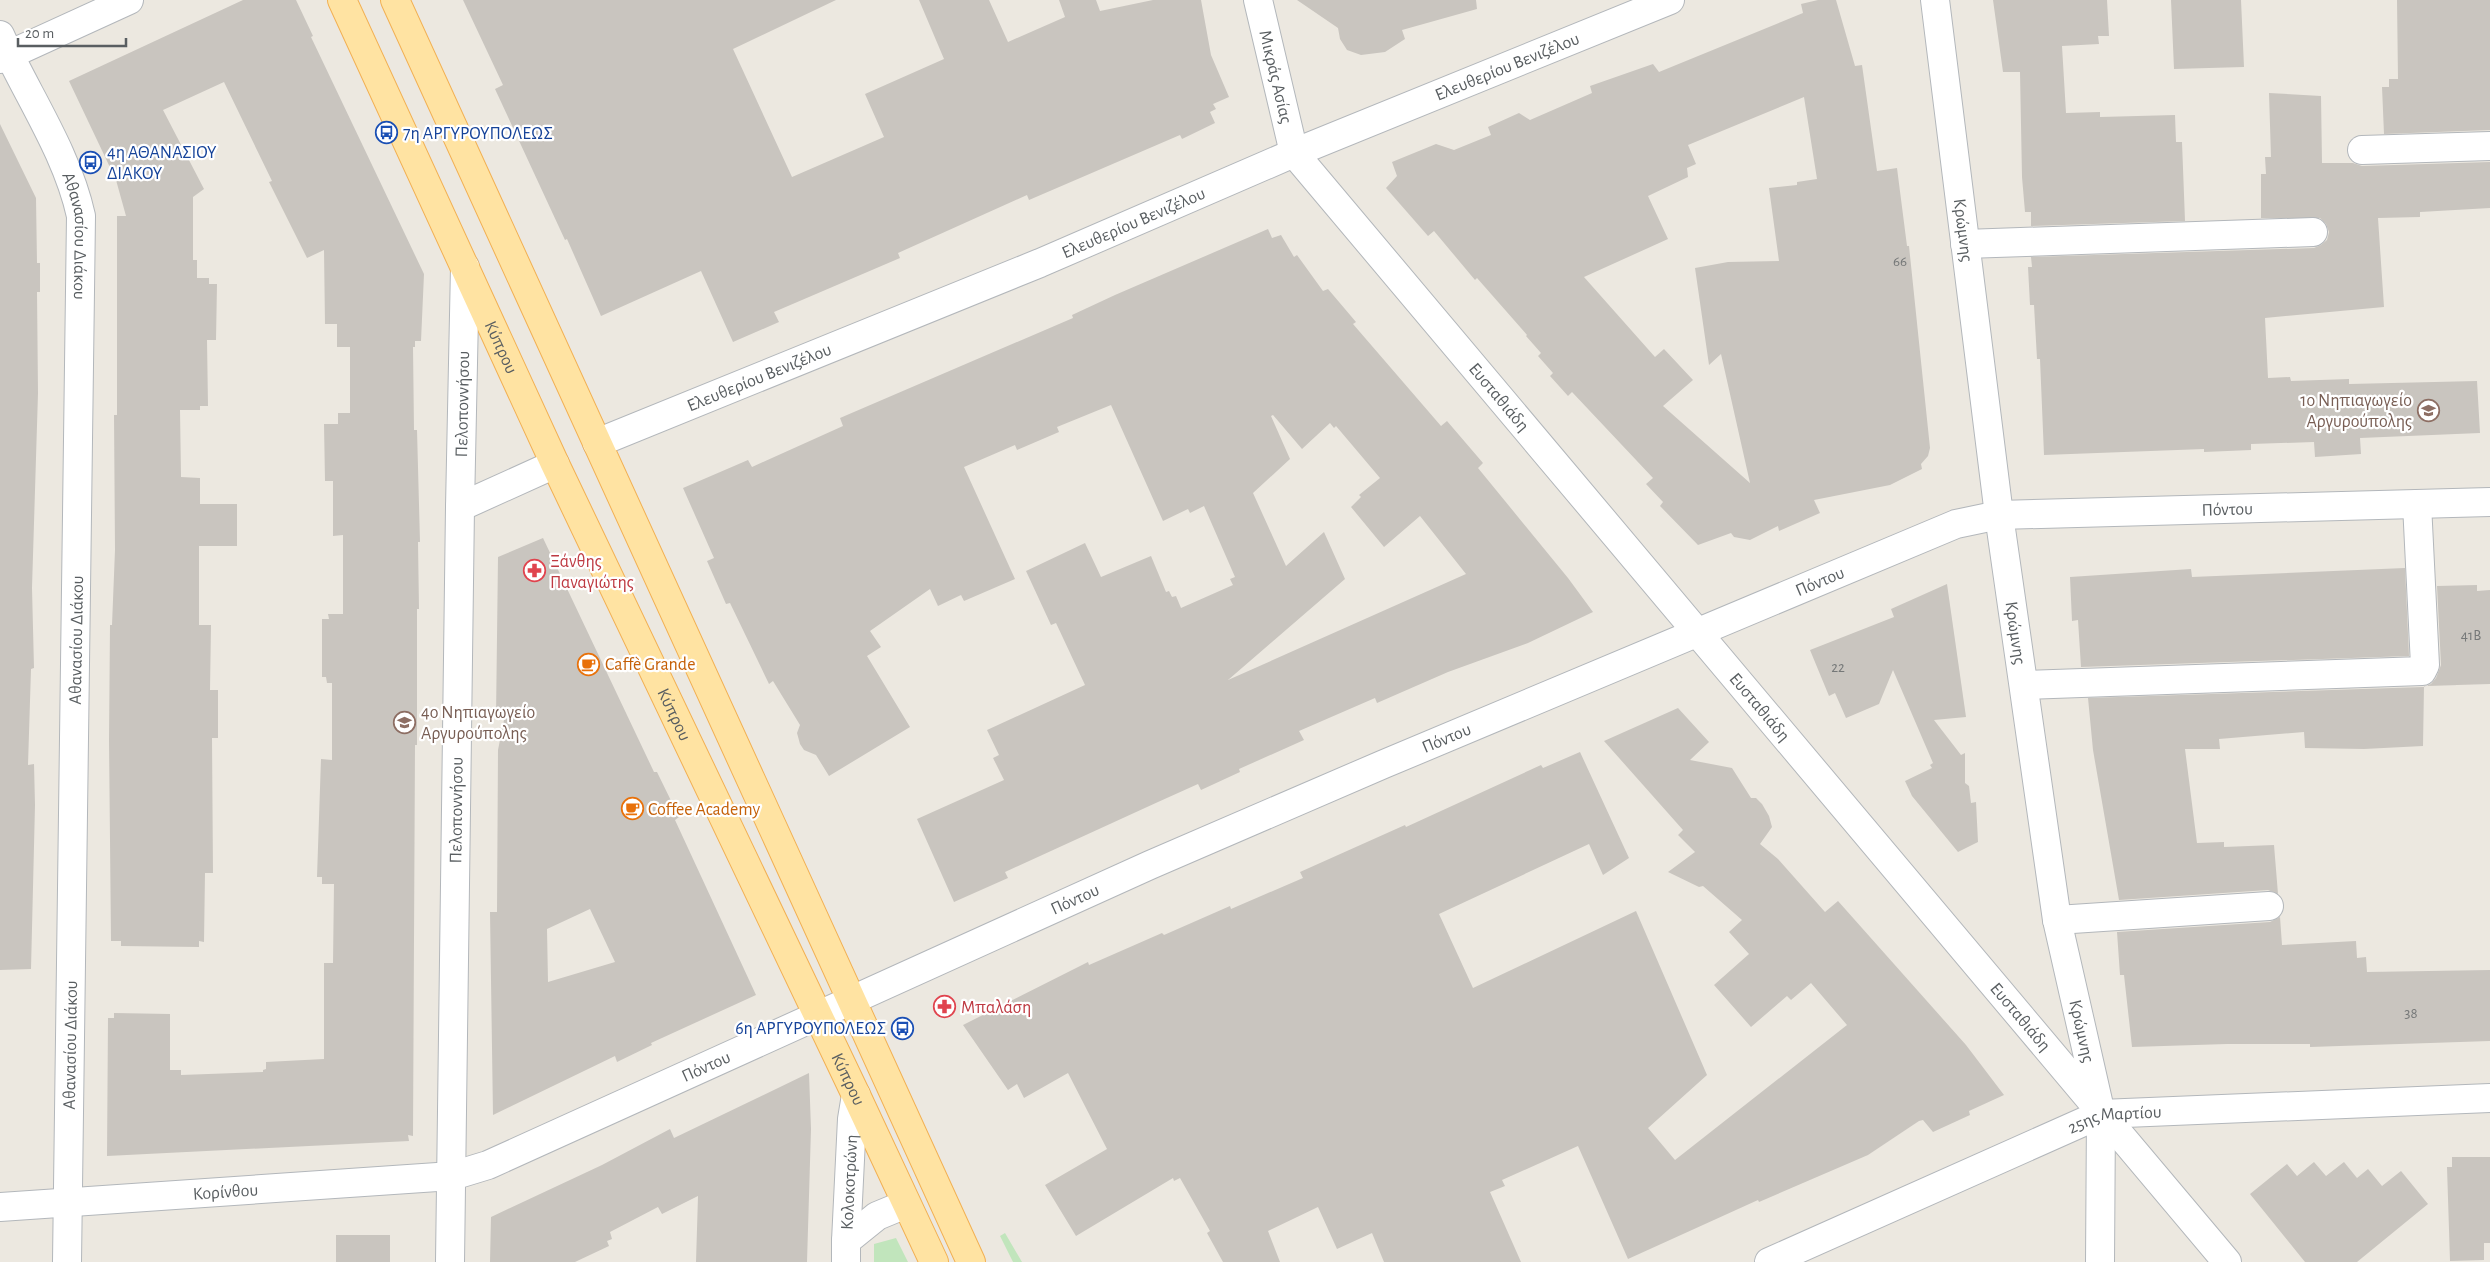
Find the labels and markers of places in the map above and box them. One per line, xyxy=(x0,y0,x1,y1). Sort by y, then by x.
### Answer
bus stop icon: 7η ΑΡΓΥΡΟΥΠΟΛΕΩΣ xyxy=(375,121,399,145)
place label: 7η ΑΡΓΥΡΟΥΠΟΛΕΩΣ xyxy=(403,125,553,143)
place label: 4η ΑΘΑΝΑΣΙΟΥ ΔΙΑΚΟΥ xyxy=(107,144,217,183)
bus stop icon: 4η ΑΘΑΝΑΣΙΟΥ ΔΙΑΚΟΥ xyxy=(79,150,103,174)
place label: 1ο Νηπιαγωγείο Αργυρούπολης xyxy=(2300,391,2412,431)
school or university icon: 1ο Νηπιαγωγείο Αργυρούπολης xyxy=(2416,398,2440,422)
place label: Ξάνθης Παναγιώτης xyxy=(550,553,634,592)
pharmacy icon: Ξάνθης Παναγιώτης xyxy=(522,559,546,583)
cafe icon: Caffè Grande xyxy=(577,652,601,676)
place label: Caffè Grande xyxy=(605,656,695,674)
place label: 4ο Νηπιαγωγείο Αργυρούπολης xyxy=(421,703,535,743)
school or university icon: 4ο Νηπιαγωγείο Αργυρούπολης xyxy=(393,710,417,734)
cafe icon: Coffee Academy xyxy=(620,797,644,821)
place label: Coffee Academy xyxy=(648,801,760,819)
pharmacy icon: Μπαλάση xyxy=(933,995,957,1019)
place label: Μπαλάση xyxy=(961,999,1031,1017)
bus stop icon: 6η ΑΡΓΥΡΟΥΠΟΛΕΩΣ xyxy=(890,1016,914,1040)
place label: 6η ΑΡΓΥΡΟΥΠΟΛΕΩΣ xyxy=(735,1020,886,1038)

